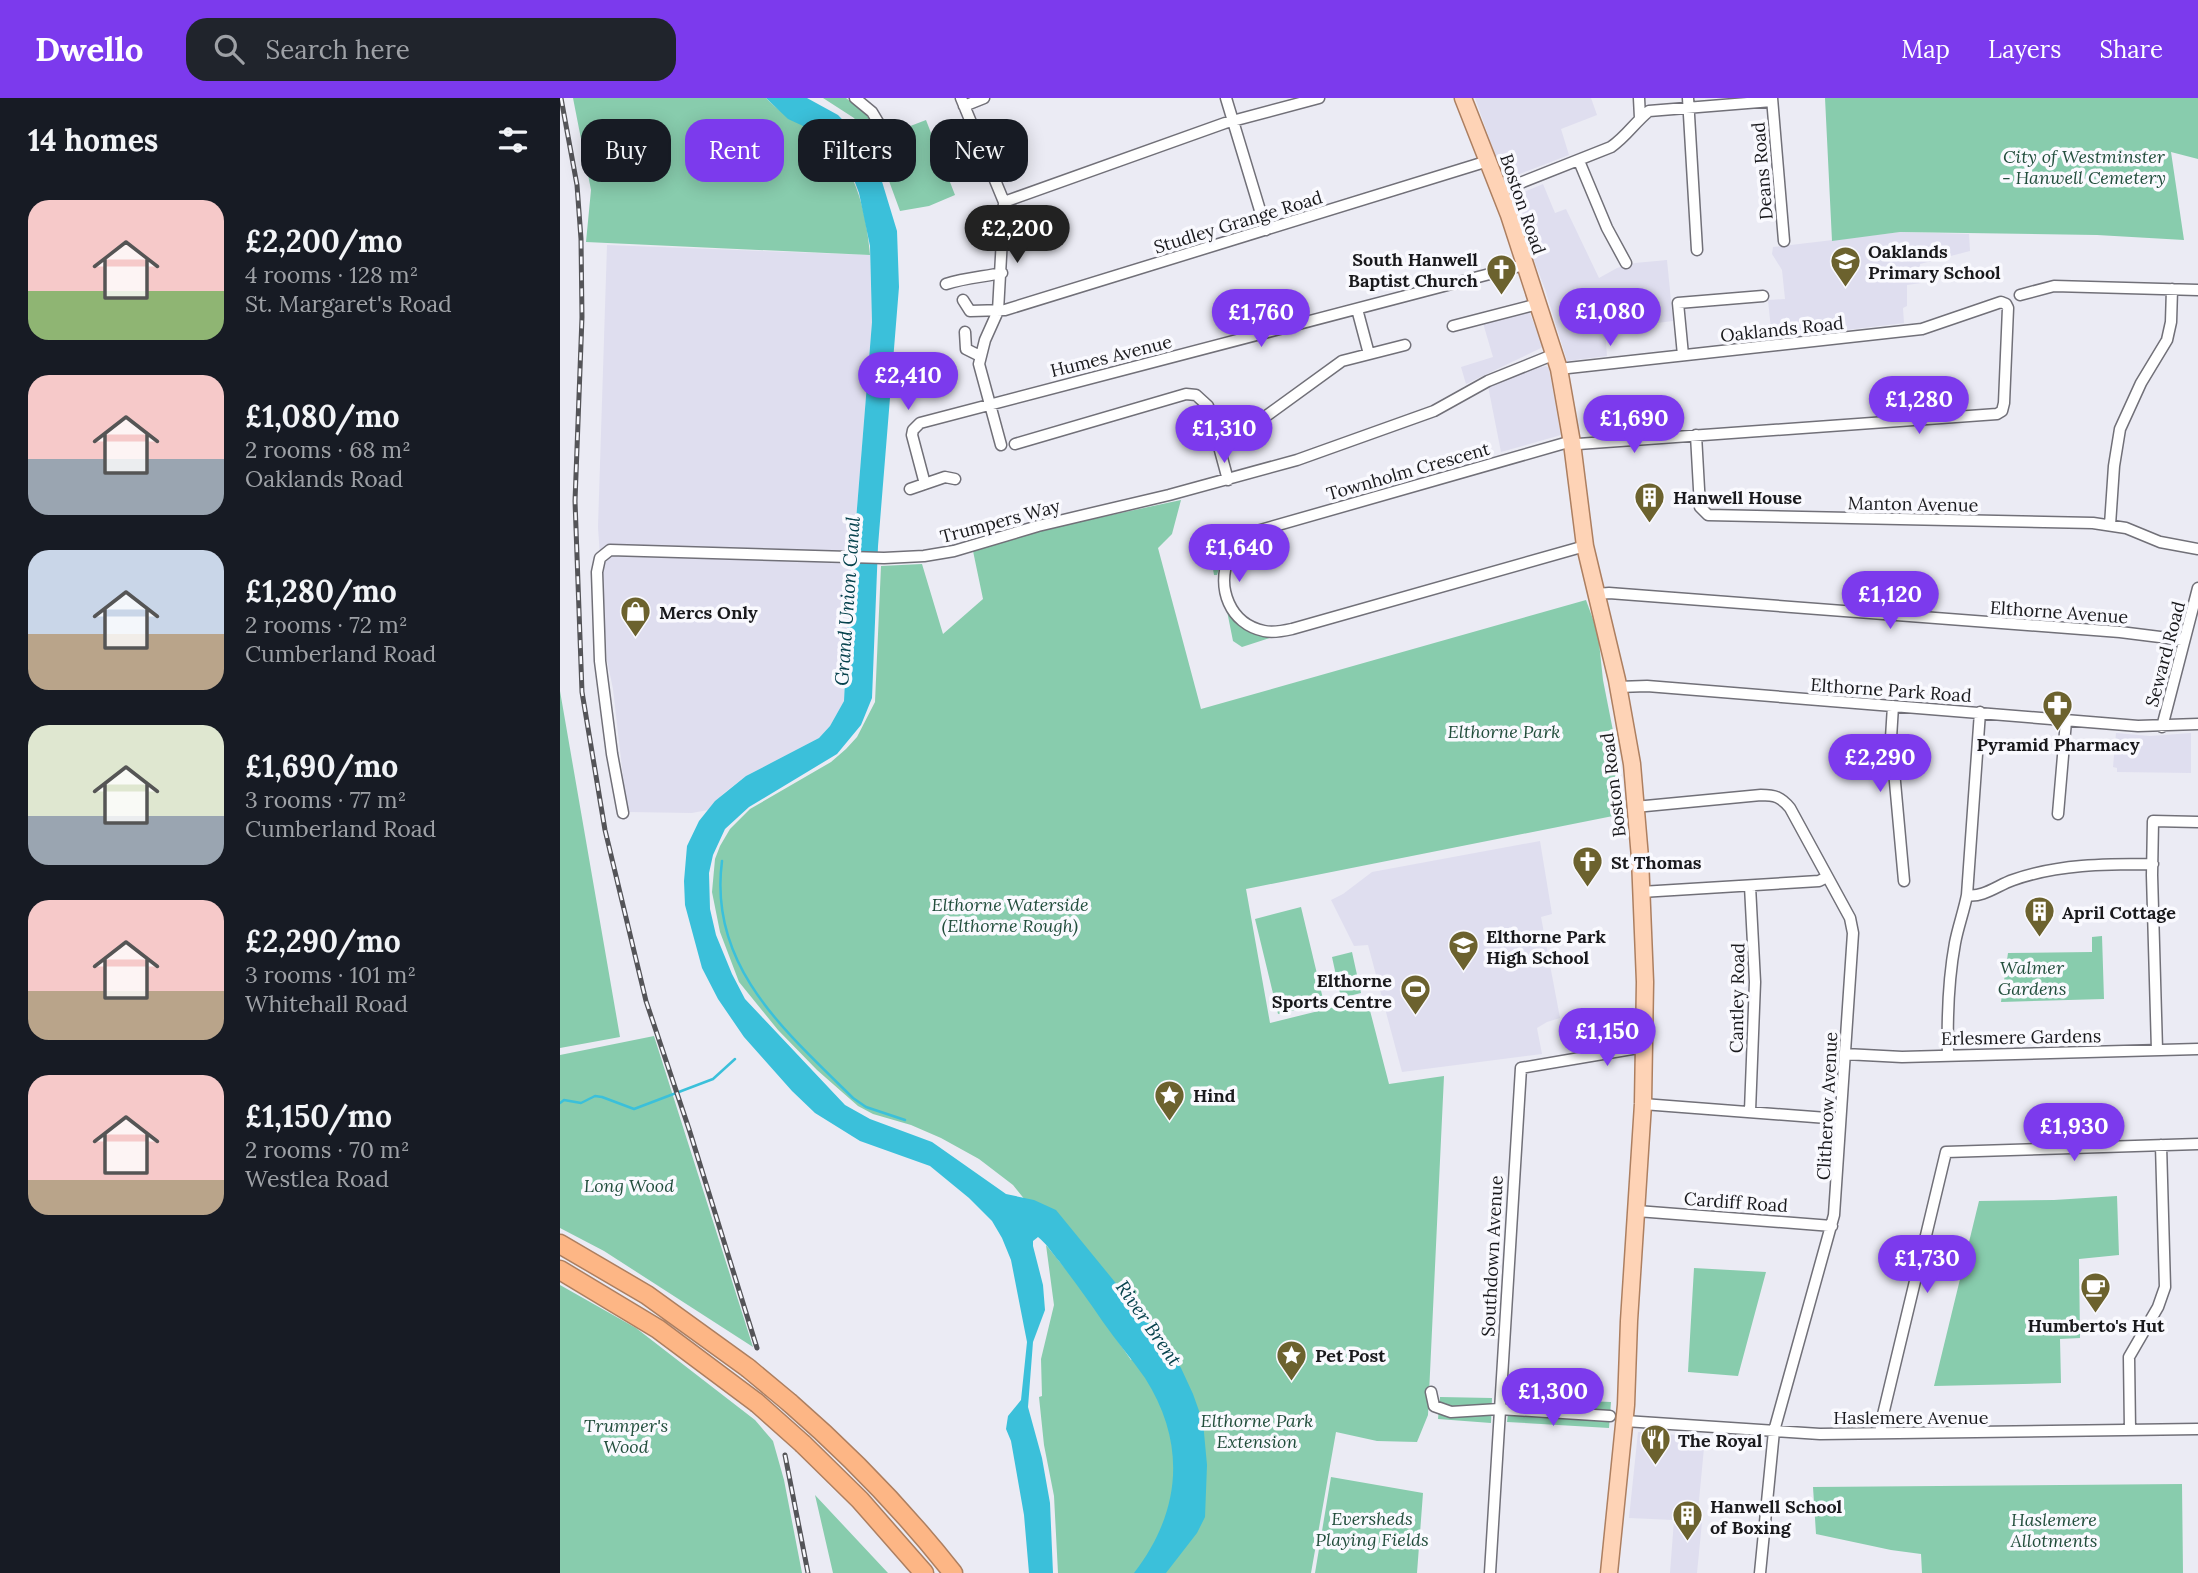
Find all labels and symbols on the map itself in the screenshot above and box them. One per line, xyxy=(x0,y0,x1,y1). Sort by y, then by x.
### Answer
street label: Deans Road xyxy=(1746,121,1778,221)
park label: City of Westminster - Hanwell Cemetery xyxy=(2002,145,2166,189)
street label: Boston Road xyxy=(1495,151,1551,258)
street label: Studley Grange Road xyxy=(1151,185,1325,259)
pin: £2,200 xyxy=(960,206,1074,265)
place label: Oaklands Primary School xyxy=(1868,240,2001,284)
school or university icon: Oaklands Primary School xyxy=(1828,244,1862,288)
place label: South Hanwell Baptist Church xyxy=(1348,248,1478,292)
church icon: South Hanwell Baptist Church xyxy=(1484,252,1518,296)
pin: £1,080 xyxy=(1553,288,1667,348)
pin: £1,760 xyxy=(1204,289,1318,349)
street label: Oaklands Road xyxy=(1719,311,1845,347)
street label: Humes Avenue xyxy=(1048,330,1174,382)
pin: £2,410 xyxy=(851,352,965,412)
pin: £1,280 xyxy=(1862,376,1976,436)
pin: £1,690 xyxy=(1577,396,1691,455)
pin: £1,310 xyxy=(1167,406,1281,465)
street label: Townholm Crescent xyxy=(1324,437,1492,505)
building icon: Hanwell House xyxy=(1633,480,1667,524)
place label: Hanwell House xyxy=(1673,486,1802,509)
street label: Manton Avenue xyxy=(1847,491,1979,517)
street label: Trumpers Way xyxy=(938,494,1063,548)
water label: Grand Union Canal xyxy=(829,515,865,687)
pin: £1,640 xyxy=(1182,524,1296,584)
pin: £1,120 xyxy=(1833,572,1947,631)
shop icon: Mercs Only xyxy=(619,595,653,639)
street label: Elthorne Avenue xyxy=(1989,596,2129,628)
street label: Seward Road xyxy=(2140,598,2190,709)
place label: Mercs Only xyxy=(659,601,758,624)
street label: Elthorne Park Road xyxy=(1810,673,1973,707)
pharmacy icon: Pyramid Pharmacy xyxy=(2041,689,2075,733)
park label: Elthorne Park xyxy=(1448,720,1560,743)
street label: Boston Road xyxy=(1595,731,1631,839)
place label: Pyramid Pharmacy xyxy=(1976,733,2140,756)
pin: £2,290 xyxy=(1823,734,1937,794)
church icon: St Thomas xyxy=(1571,845,1605,889)
place label: St Thomas xyxy=(1611,851,1702,874)
park label: Elthorne Waterside (Elthorne Rough) xyxy=(931,893,1089,937)
building icon: April Cottage xyxy=(2022,895,2056,939)
place label: April Cottage xyxy=(2062,901,2176,924)
place label: Elthorne Park High School xyxy=(1486,925,1606,969)
school or university icon: Elthorne Park High School xyxy=(1446,929,1480,973)
street label: Cantley Road xyxy=(1725,942,1749,1053)
park label: Walmer Gardens xyxy=(1998,956,2066,1000)
place label: Elthorne Sports Centre xyxy=(1272,969,1392,1013)
sports icon: Elthorne Sports Centre xyxy=(1398,973,1432,1017)
pin: £1,150 xyxy=(1550,1009,1664,1068)
street label: Erlesmere Gardens xyxy=(1941,1024,2101,1050)
street label: Clitherow Avenue xyxy=(1812,1031,1842,1181)
place icon: Hind xyxy=(1153,1078,1187,1122)
place label: Hind xyxy=(1193,1084,1236,1107)
pin: £1,930 xyxy=(2017,1104,2131,1163)
park label: Long Wood xyxy=(584,1174,674,1197)
street label: Southdown Avenue xyxy=(1476,1175,1508,1337)
street label: Cardiff Road xyxy=(1683,1187,1789,1217)
pin: £1,730 xyxy=(1870,1236,1984,1295)
cafe icon: Humberto's Hut xyxy=(2079,1270,2113,1314)
water label: River Brent xyxy=(1111,1276,1187,1370)
place label: Humberto's Hut xyxy=(2028,1314,2165,1337)
place icon: Pet Post xyxy=(1275,1338,1309,1382)
place label: Pet Post xyxy=(1315,1344,1386,1367)
pin: £1,300 xyxy=(1496,1368,1610,1428)
street label: Haslemere Avenue xyxy=(1833,1406,1989,1429)
park label: Elthorne Park Extension xyxy=(1201,1409,1313,1453)
park label: Trumper's Wood xyxy=(584,1414,668,1458)
restaurant icon: The Royal xyxy=(1638,1423,1672,1467)
place label: The Royal xyxy=(1678,1429,1763,1452)
place label: Hanwell School of Boxing xyxy=(1710,1495,1843,1539)
building icon: Hanwell School of Boxing xyxy=(1670,1499,1704,1543)
park label: Eversheds Playing Fields xyxy=(1315,1507,1429,1551)
park label: Haslemere Allotments xyxy=(2010,1508,2098,1552)

